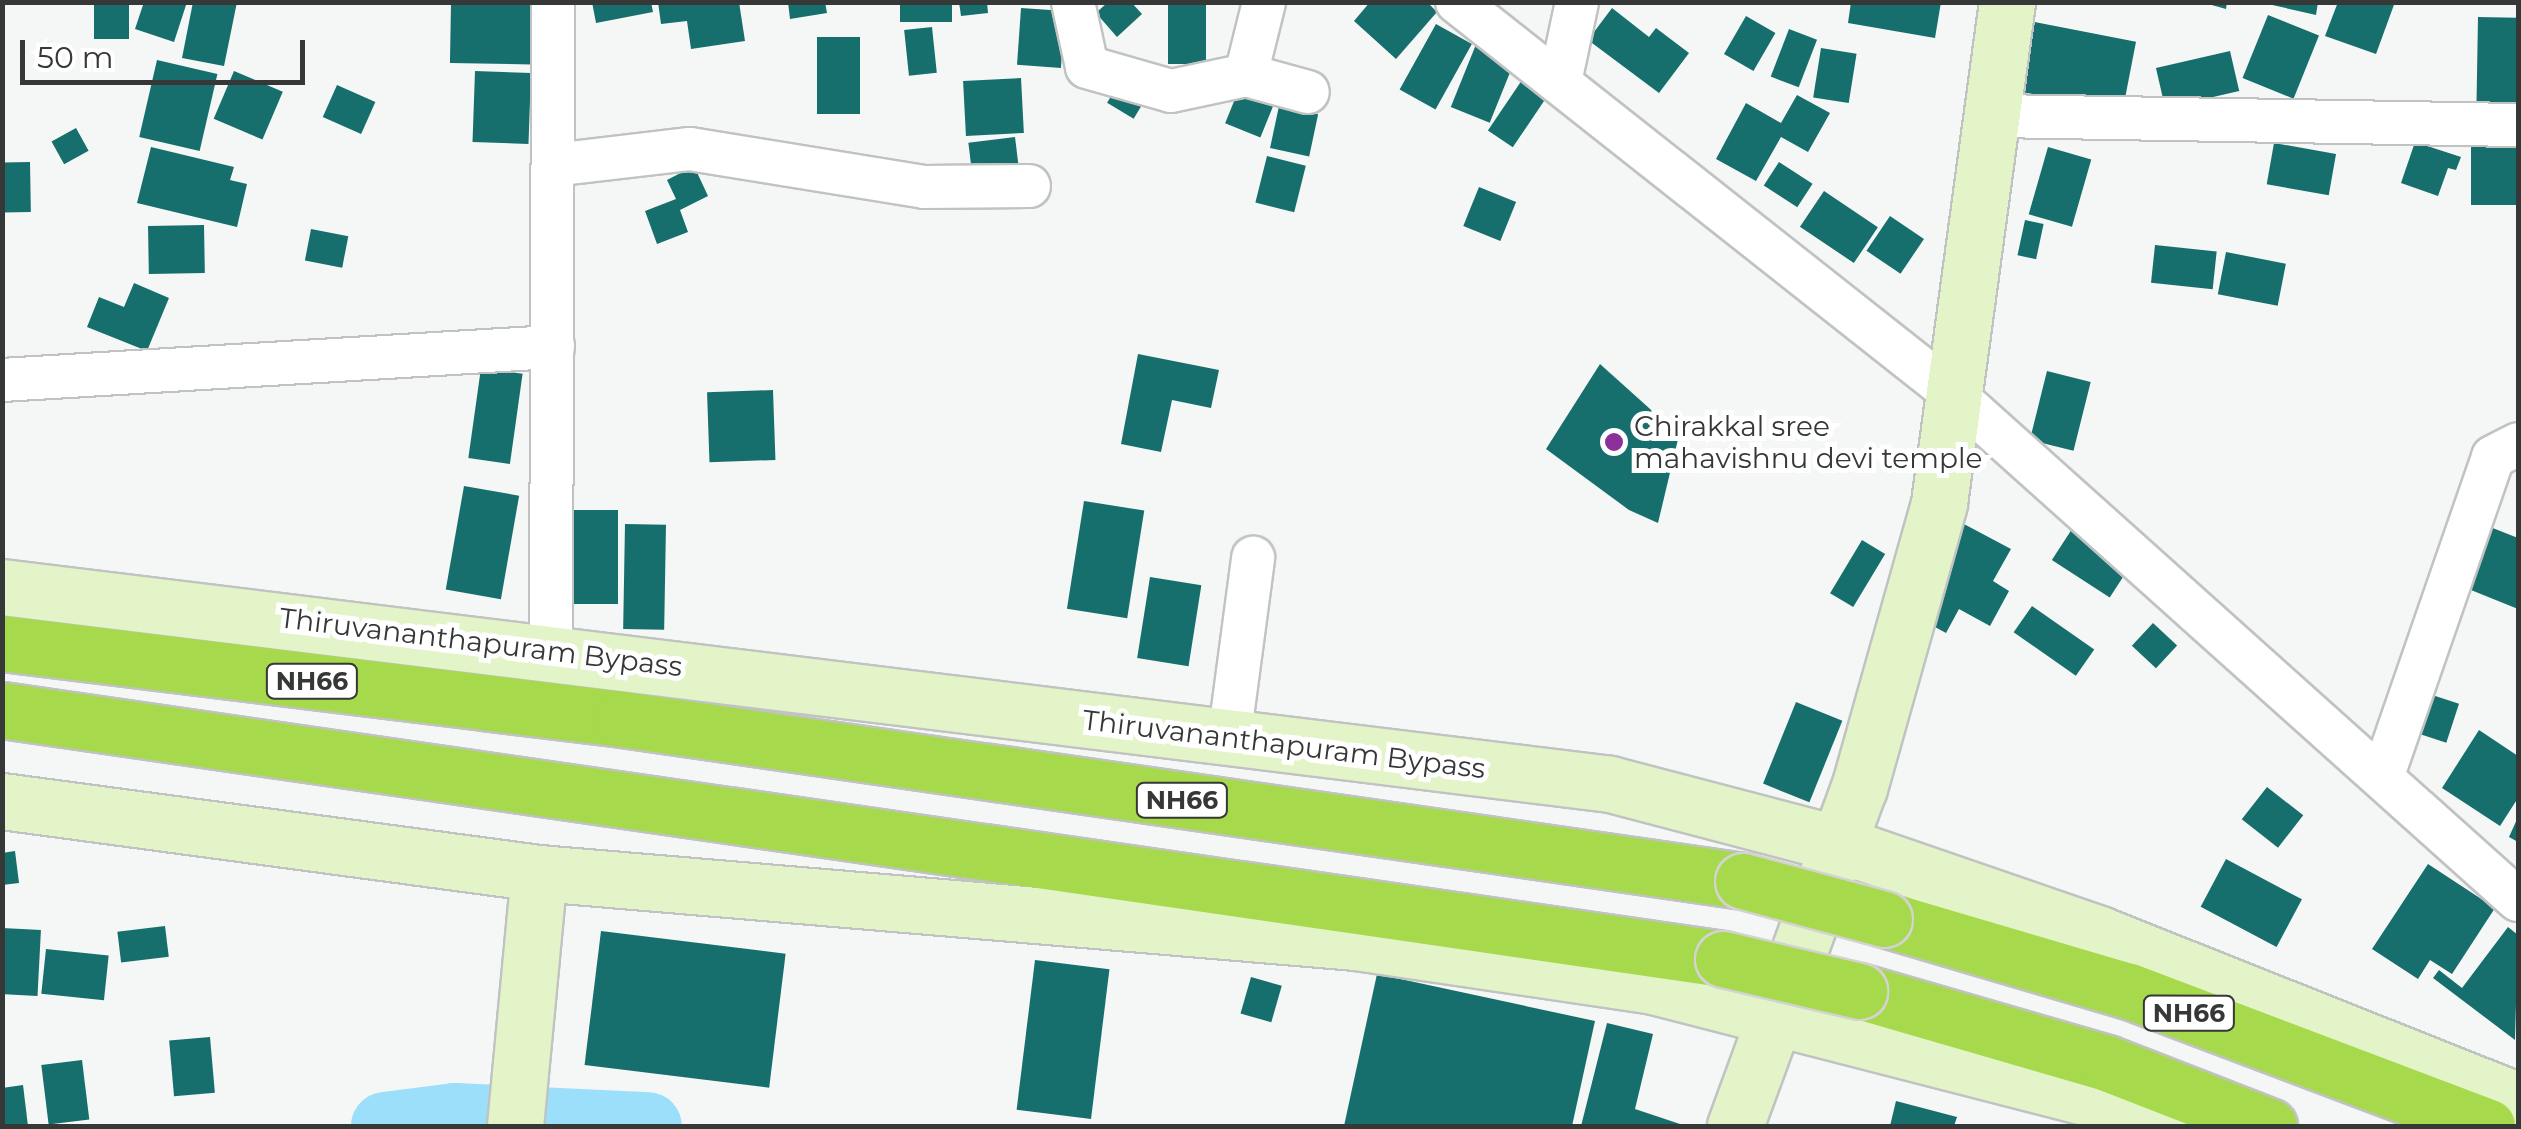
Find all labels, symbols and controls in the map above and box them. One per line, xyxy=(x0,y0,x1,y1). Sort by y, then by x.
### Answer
scale bar xyxy=(25,20,310,82)
text: 50 m xyxy=(37,39,114,76)
place label: Chirakkal sree mahavishnu devi temple xyxy=(1634,409,1982,475)
marker: Chirakkal sree mahavishnu devi temple xyxy=(1603,431,1625,453)
street label: Thiruvananthapuram Bypass xyxy=(278,601,684,683)
road number: NH66 xyxy=(264,661,360,701)
street label: Thiruvananthapuram Bypass xyxy=(1081,703,1487,785)
road number: NH66 xyxy=(1134,780,1230,820)
road number: NH66 xyxy=(2142,993,2236,1033)

